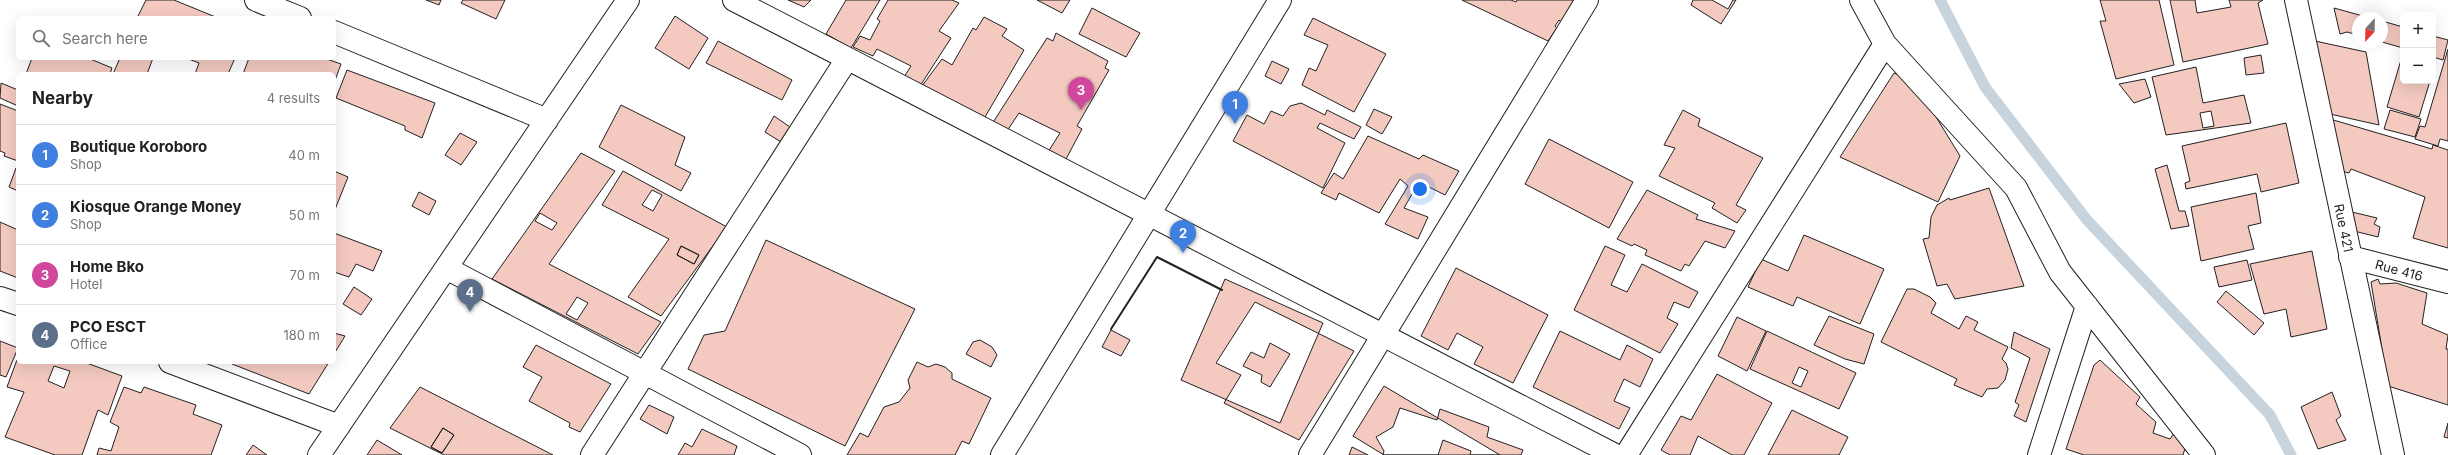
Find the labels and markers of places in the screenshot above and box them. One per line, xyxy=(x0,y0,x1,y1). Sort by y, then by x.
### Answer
pin: 3 xyxy=(1068,77,1094,110)
pin: 1 xyxy=(1222,91,1248,124)
pin: 2 xyxy=(1170,220,1196,253)
pin: 4 xyxy=(457,279,483,312)

